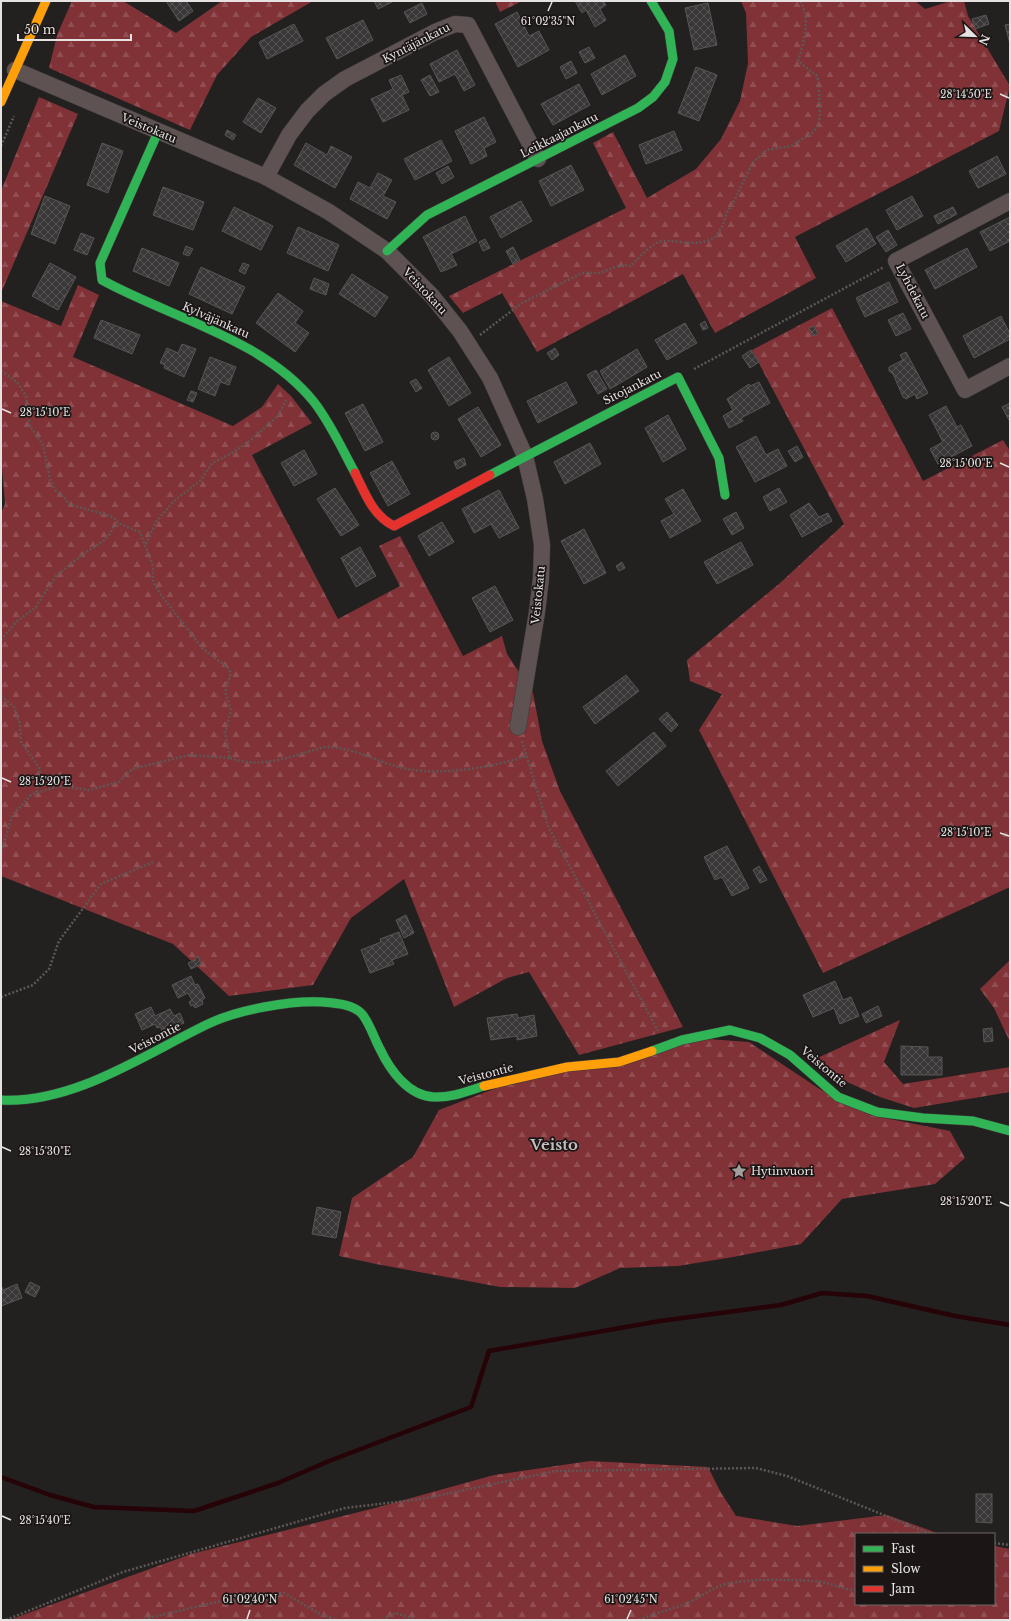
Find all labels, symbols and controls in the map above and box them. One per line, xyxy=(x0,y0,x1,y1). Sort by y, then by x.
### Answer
text: 61°02'35"N xyxy=(521,15,575,28)
scale bar xyxy=(18,16,131,42)
north arrow xyxy=(955,16,995,56)
street label: Kyntäjänkatu xyxy=(380,20,453,66)
text: 50 m xyxy=(24,22,56,37)
text: N xyxy=(975,32,993,48)
text: 28°14'50"E xyxy=(940,88,992,101)
street label: Leikkaajankatu xyxy=(518,109,601,161)
street label: Veistokatu xyxy=(118,110,179,146)
street label: Lyhdekatu xyxy=(893,261,933,321)
street label: Veistokatu xyxy=(399,264,450,318)
street label: Kylväjänkatu xyxy=(180,299,252,341)
street label: Sitojankatu xyxy=(600,366,664,408)
text: 28°15'10"E xyxy=(20,406,70,419)
text: 28°15'00"E xyxy=(939,457,993,470)
street label: Veistokatu xyxy=(528,565,548,626)
text: 28°15'20"E xyxy=(19,775,71,788)
text: 28°15'10"E xyxy=(941,826,991,839)
street label: Veistontie xyxy=(126,1019,183,1057)
street label: Veistontie xyxy=(797,1043,850,1090)
street label: Veistontie xyxy=(456,1060,515,1088)
district label: Veisto xyxy=(529,1135,578,1154)
text: 28°15'30"E xyxy=(19,1145,71,1158)
place icon: Hytinvuori xyxy=(730,1162,748,1180)
place label: Hytinvuori xyxy=(751,1164,814,1178)
text: 28°15'20"E xyxy=(940,1195,992,1208)
text: 28°15'40"E xyxy=(19,1514,71,1527)
legend xyxy=(855,1533,995,1605)
text: Fast xyxy=(891,1541,916,1556)
text: Slow xyxy=(891,1561,921,1576)
text: Jam xyxy=(889,1581,915,1596)
text: 61°02'40"N xyxy=(222,1593,278,1606)
text: 61°02'45"N xyxy=(604,1593,658,1606)

